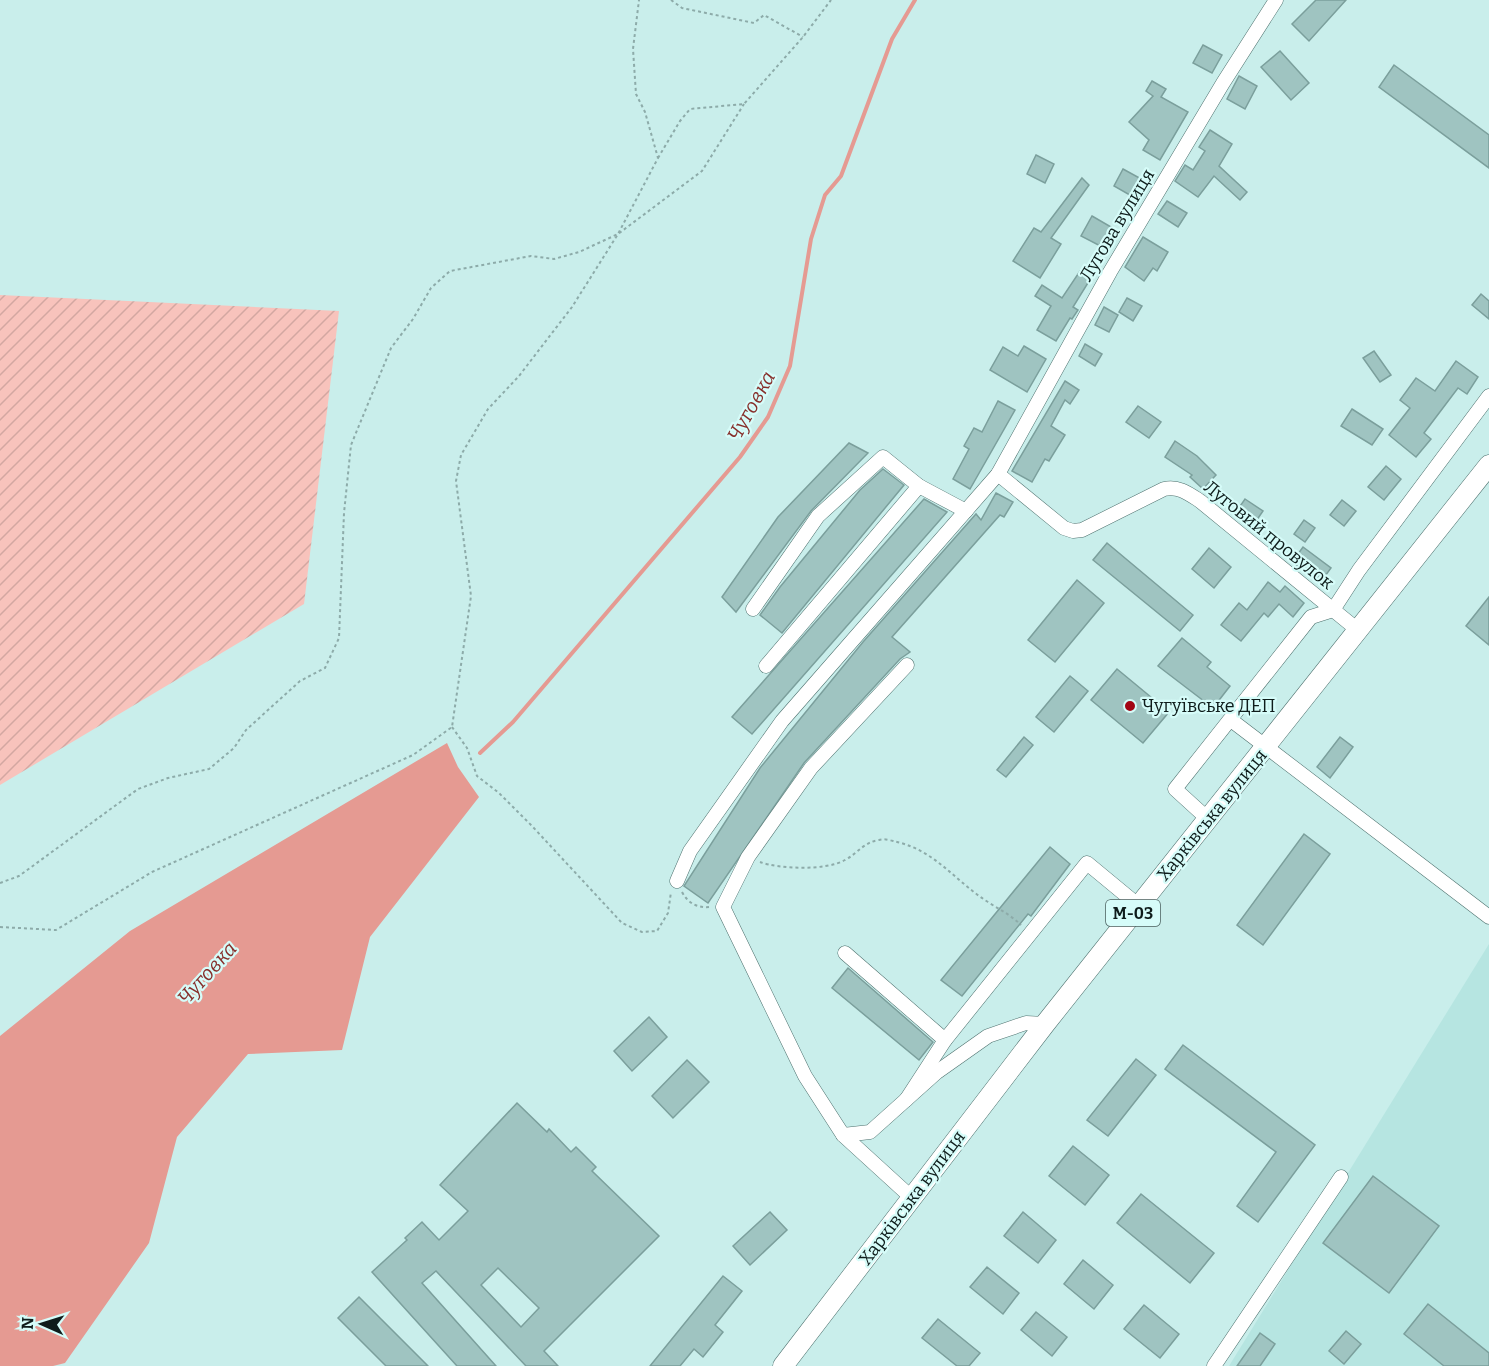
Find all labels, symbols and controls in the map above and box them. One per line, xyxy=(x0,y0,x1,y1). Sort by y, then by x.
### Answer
street label: Лугова вулиця xyxy=(1075,165,1159,285)
water label: Чуговка xyxy=(722,367,780,445)
street label: Луговий провулок xyxy=(1200,476,1339,594)
place label: Чугуївське ДЕП xyxy=(1142,695,1276,717)
marker: Чугуївське ДЕП xyxy=(1123,699,1137,713)
street label: Харківська вулиця xyxy=(1152,745,1272,885)
road number: М-03 xyxy=(1106,900,1160,926)
water label: Чуговка xyxy=(172,937,242,1009)
street label: Харківська вулиця xyxy=(854,1126,970,1270)
north arrow xyxy=(12,1294,72,1354)
text: N xyxy=(18,1317,37,1330)

